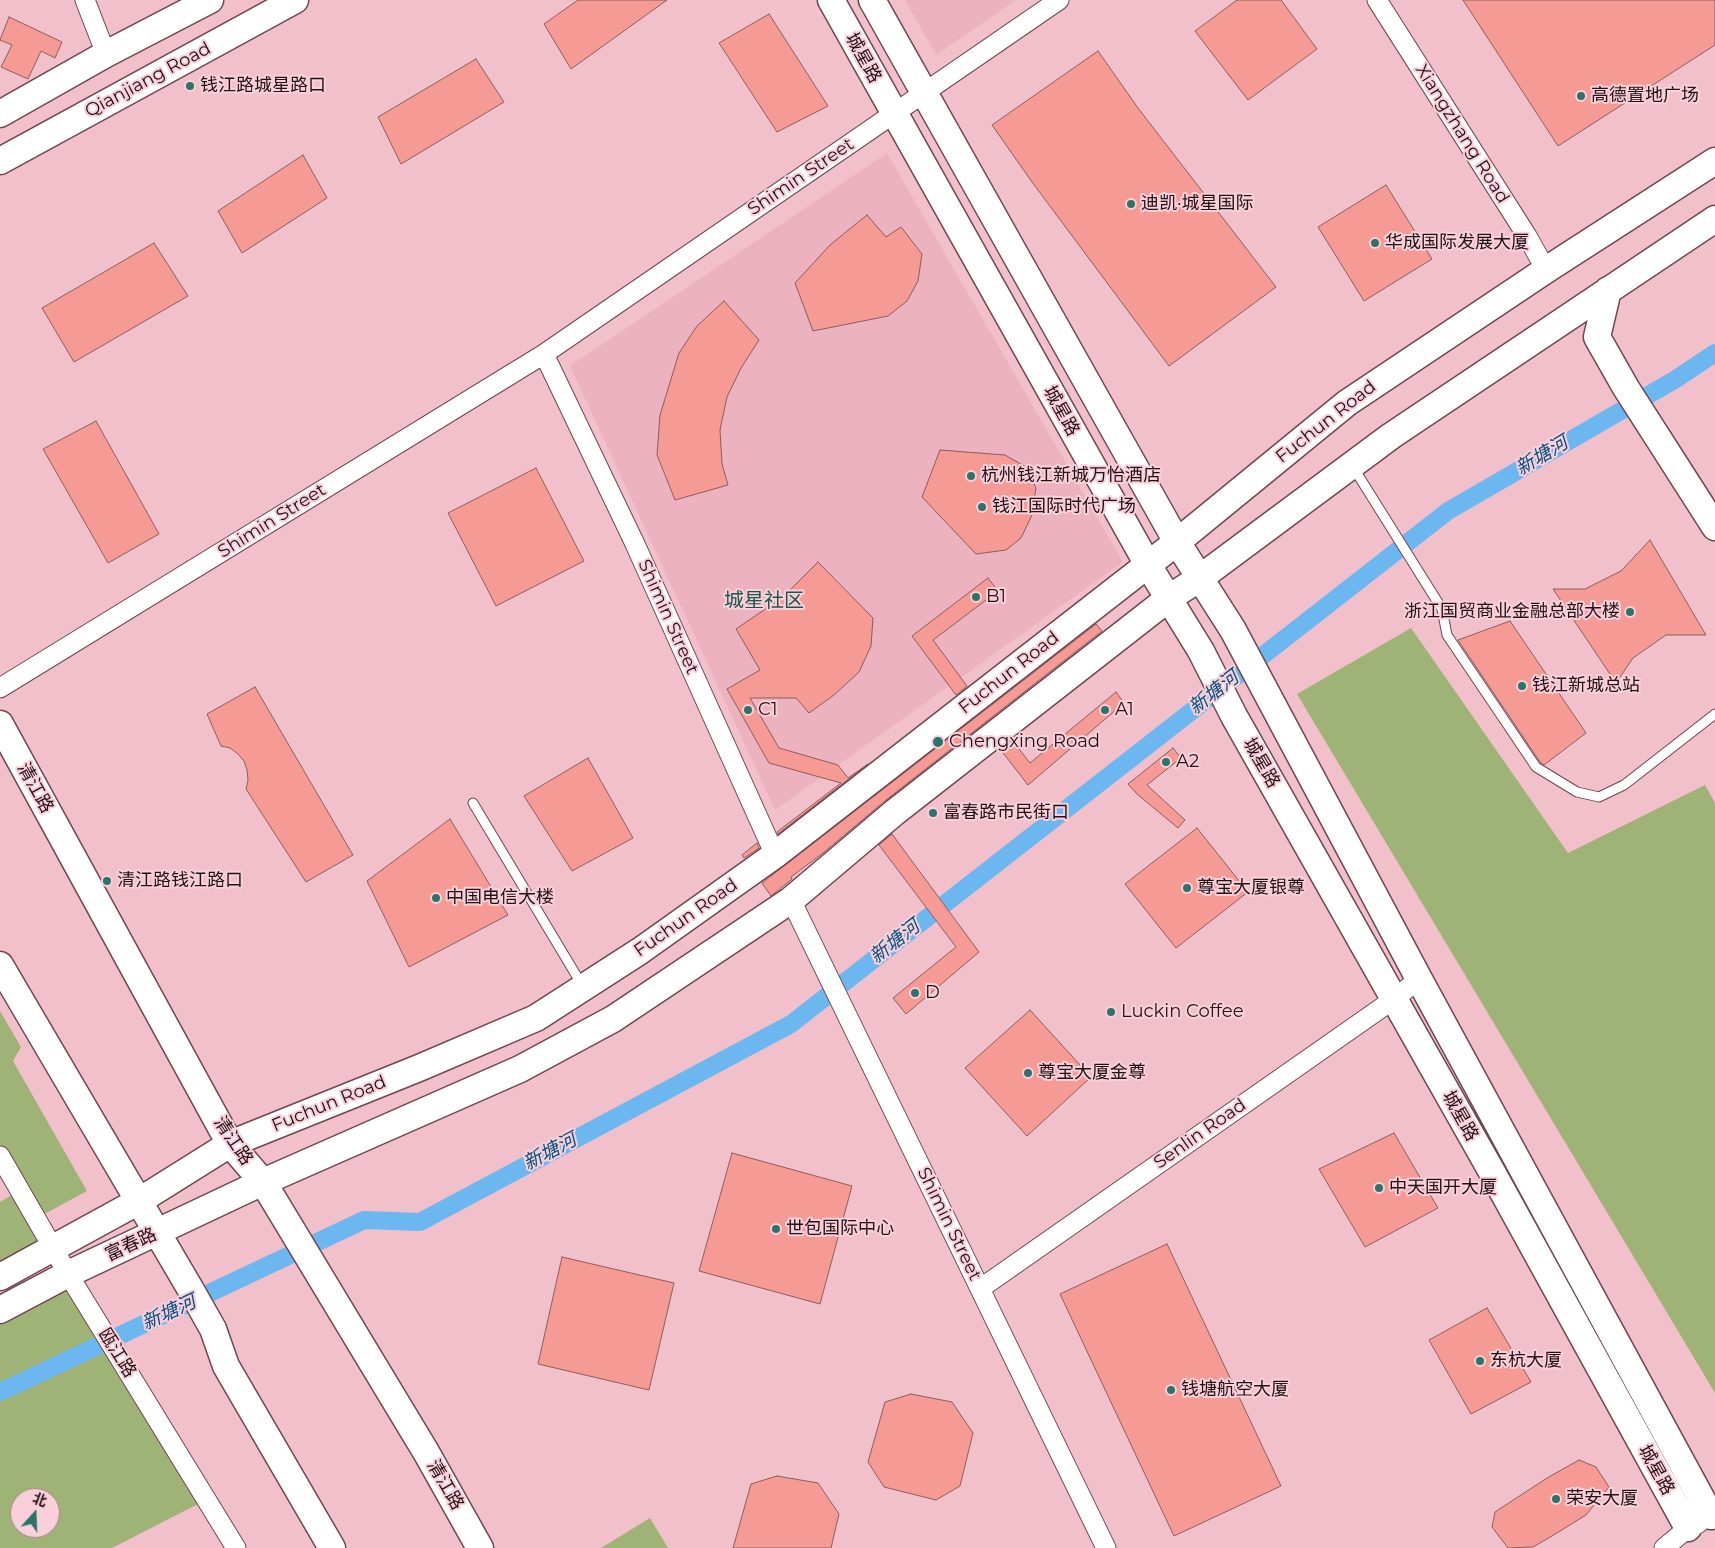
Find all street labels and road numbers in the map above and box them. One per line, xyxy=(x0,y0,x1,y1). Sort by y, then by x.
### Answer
street label: 城星路 xyxy=(840,29,886,87)
street label: Qianjiang Road xyxy=(81,38,215,122)
street label: Xiangzhang Road xyxy=(1410,60,1514,208)
street label: Shimin Street xyxy=(744,134,858,220)
street label: Fuchun Road xyxy=(1272,376,1380,468)
street label: 城星路 xyxy=(1038,382,1084,440)
street label: Shimin Street xyxy=(214,479,330,563)
street label: Shimin Street xyxy=(633,556,703,678)
street label: Fuchun Road xyxy=(955,627,1063,719)
street label: 城星路 xyxy=(1238,734,1284,792)
street label: 清江路 xyxy=(12,759,58,817)
street label: Fuchun Road xyxy=(630,874,742,962)
street label: Fuchun Road xyxy=(269,1071,389,1137)
street label: 城星路 xyxy=(1437,1087,1483,1145)
street label: Senlin Road xyxy=(1150,1094,1250,1174)
street label: 清江路 xyxy=(209,1113,257,1169)
street label: Shimin Street xyxy=(912,1164,986,1284)
street label: 富春路 xyxy=(102,1224,160,1266)
street label: 瓯江路 xyxy=(94,1324,140,1382)
street label: 城星路 xyxy=(1633,1441,1679,1499)
street label: 清江路 xyxy=(422,1456,468,1514)

